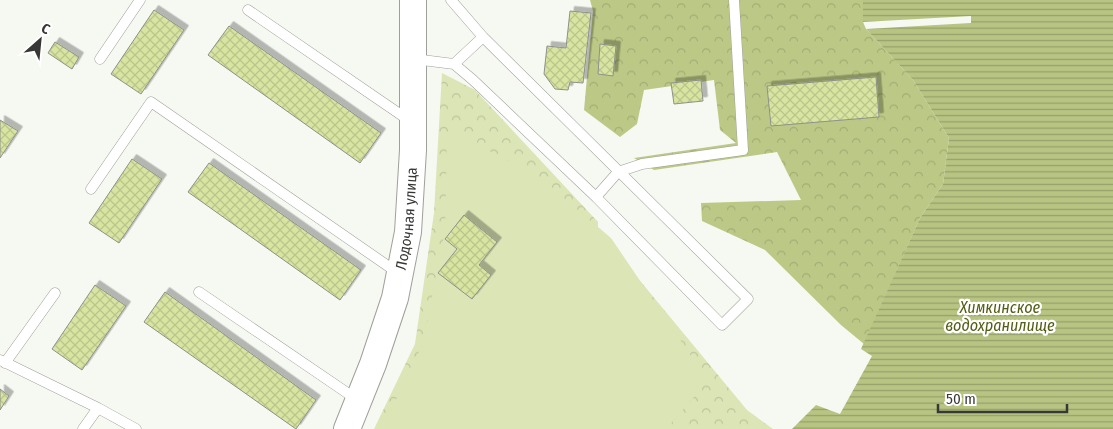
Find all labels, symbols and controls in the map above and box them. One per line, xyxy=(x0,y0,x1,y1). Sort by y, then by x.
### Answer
north arrow xyxy=(15,15,65,65)
text: С xyxy=(39,20,53,38)
street label: Лодочная улица xyxy=(392,167,421,272)
water label: Химкинское водохранилище xyxy=(945,298,1055,335)
scale bar xyxy=(938,382,1067,414)
text: 50 m xyxy=(946,390,976,408)

